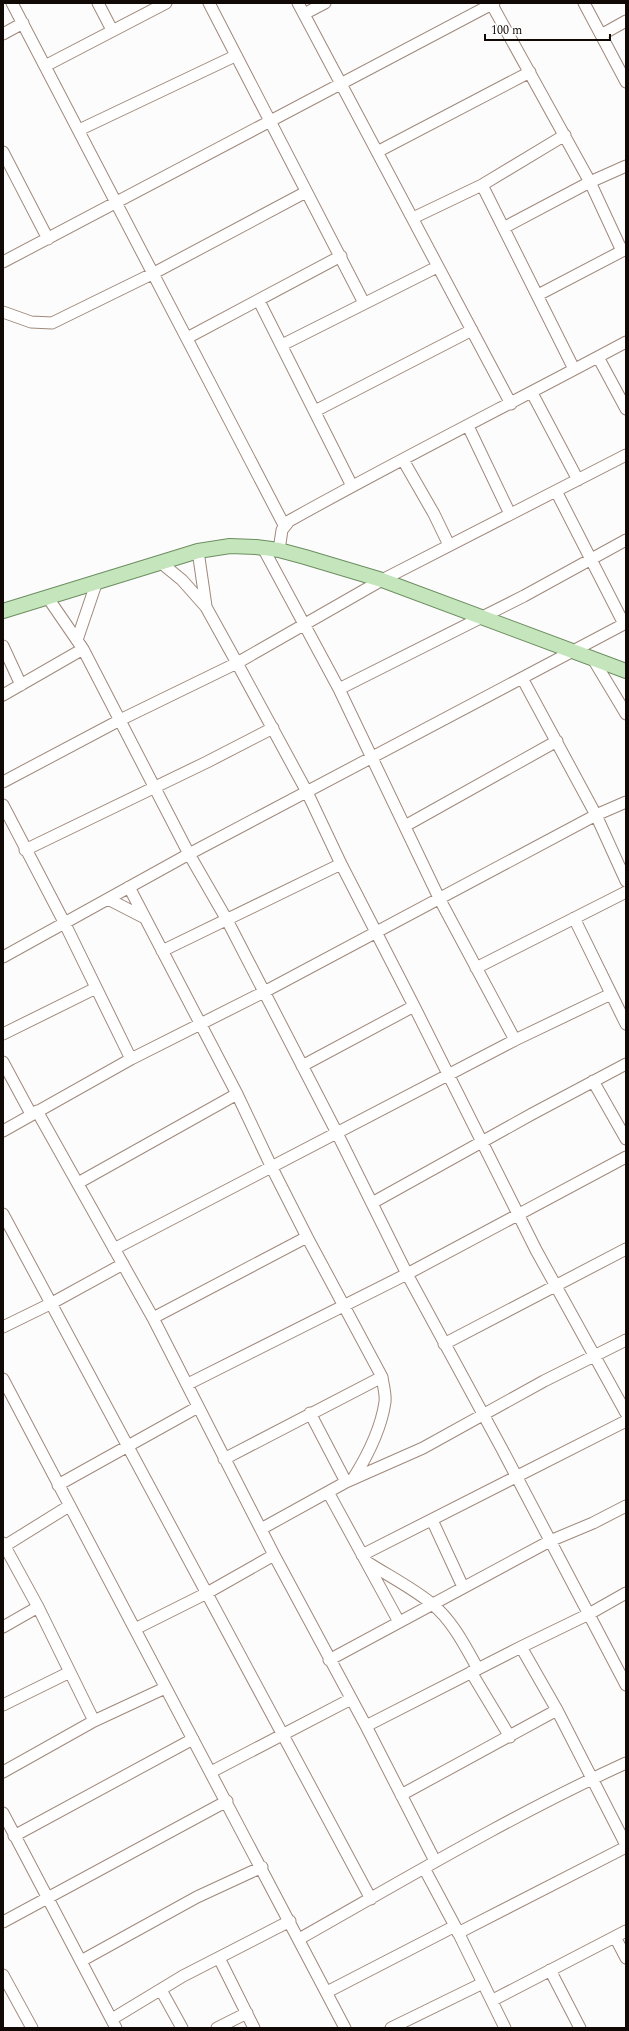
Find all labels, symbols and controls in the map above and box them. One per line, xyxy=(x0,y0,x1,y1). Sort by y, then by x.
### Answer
scale bar xyxy=(485,16,610,42)
text: 100 m xyxy=(491,21,522,40)

